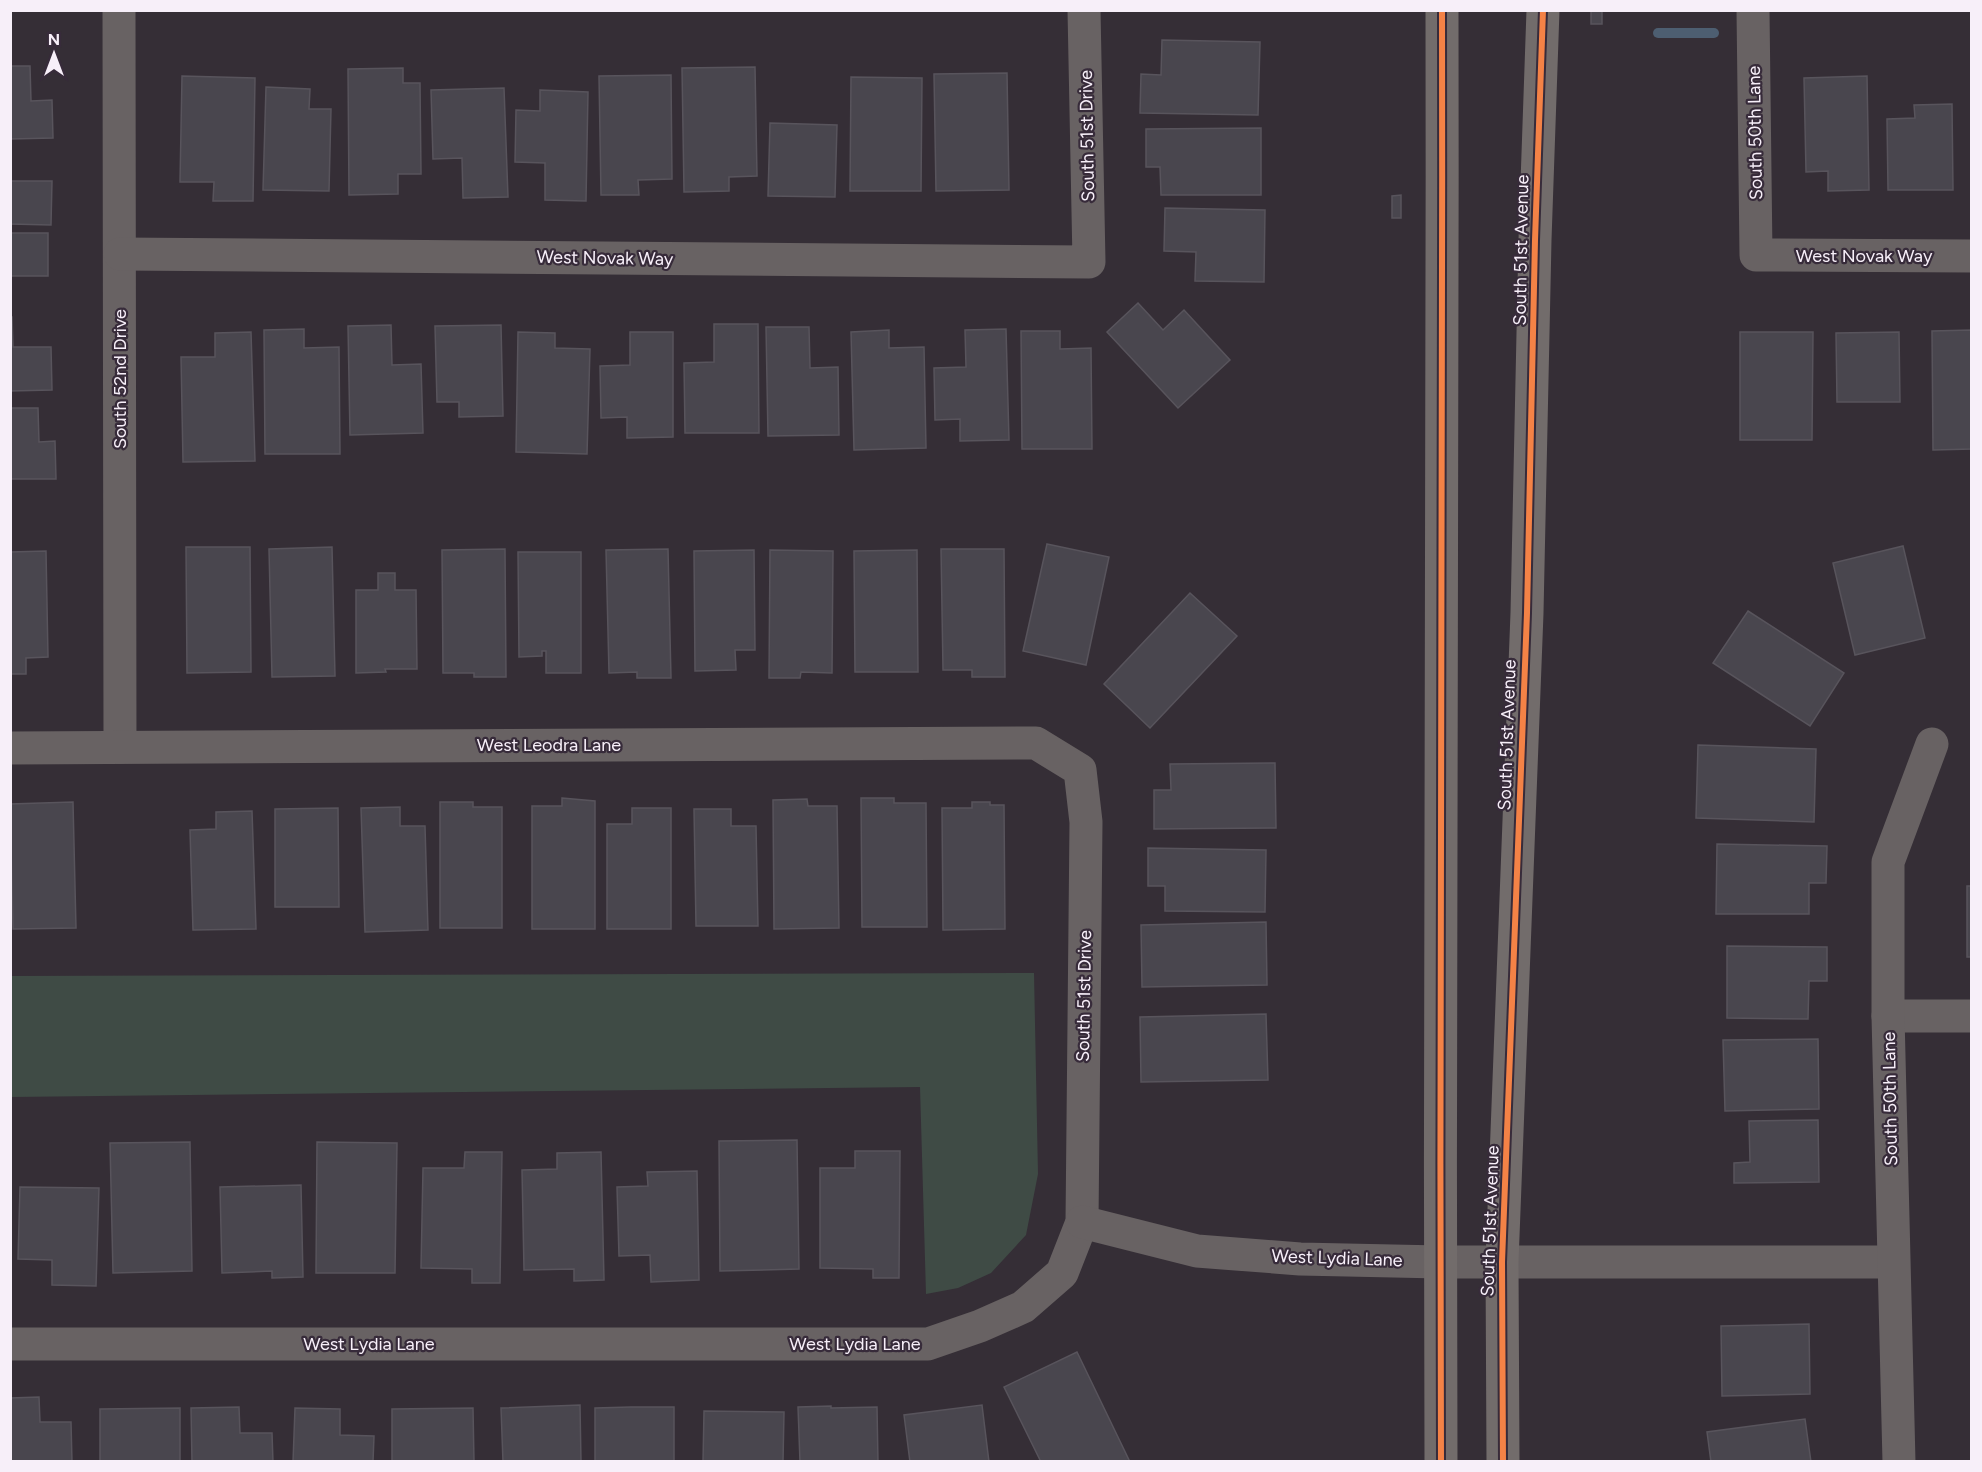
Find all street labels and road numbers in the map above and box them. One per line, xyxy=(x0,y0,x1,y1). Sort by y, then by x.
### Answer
street label: South 50th Lane xyxy=(1743,65,1767,200)
street label: South 51st Drive xyxy=(1075,70,1099,202)
street label: South 51st Avenue xyxy=(1509,174,1533,326)
street label: West Novak Way xyxy=(1796,245,1933,267)
street label: West Novak Way xyxy=(536,246,674,270)
street label: South 52nd Drive xyxy=(109,309,131,449)
street label: South 51st Avenue xyxy=(1493,659,1521,811)
street label: West Leodra Lane xyxy=(477,734,621,756)
street label: South 51st Drive xyxy=(1072,930,1096,1062)
street label: South 50th Lane xyxy=(1878,1031,1902,1166)
street label: South 51st Avenue xyxy=(1476,1145,1504,1297)
street label: West Lydia Lane xyxy=(1271,1245,1403,1271)
street label: West Lydia Lane xyxy=(303,1333,435,1355)
street label: West Lydia Lane xyxy=(789,1333,921,1355)

